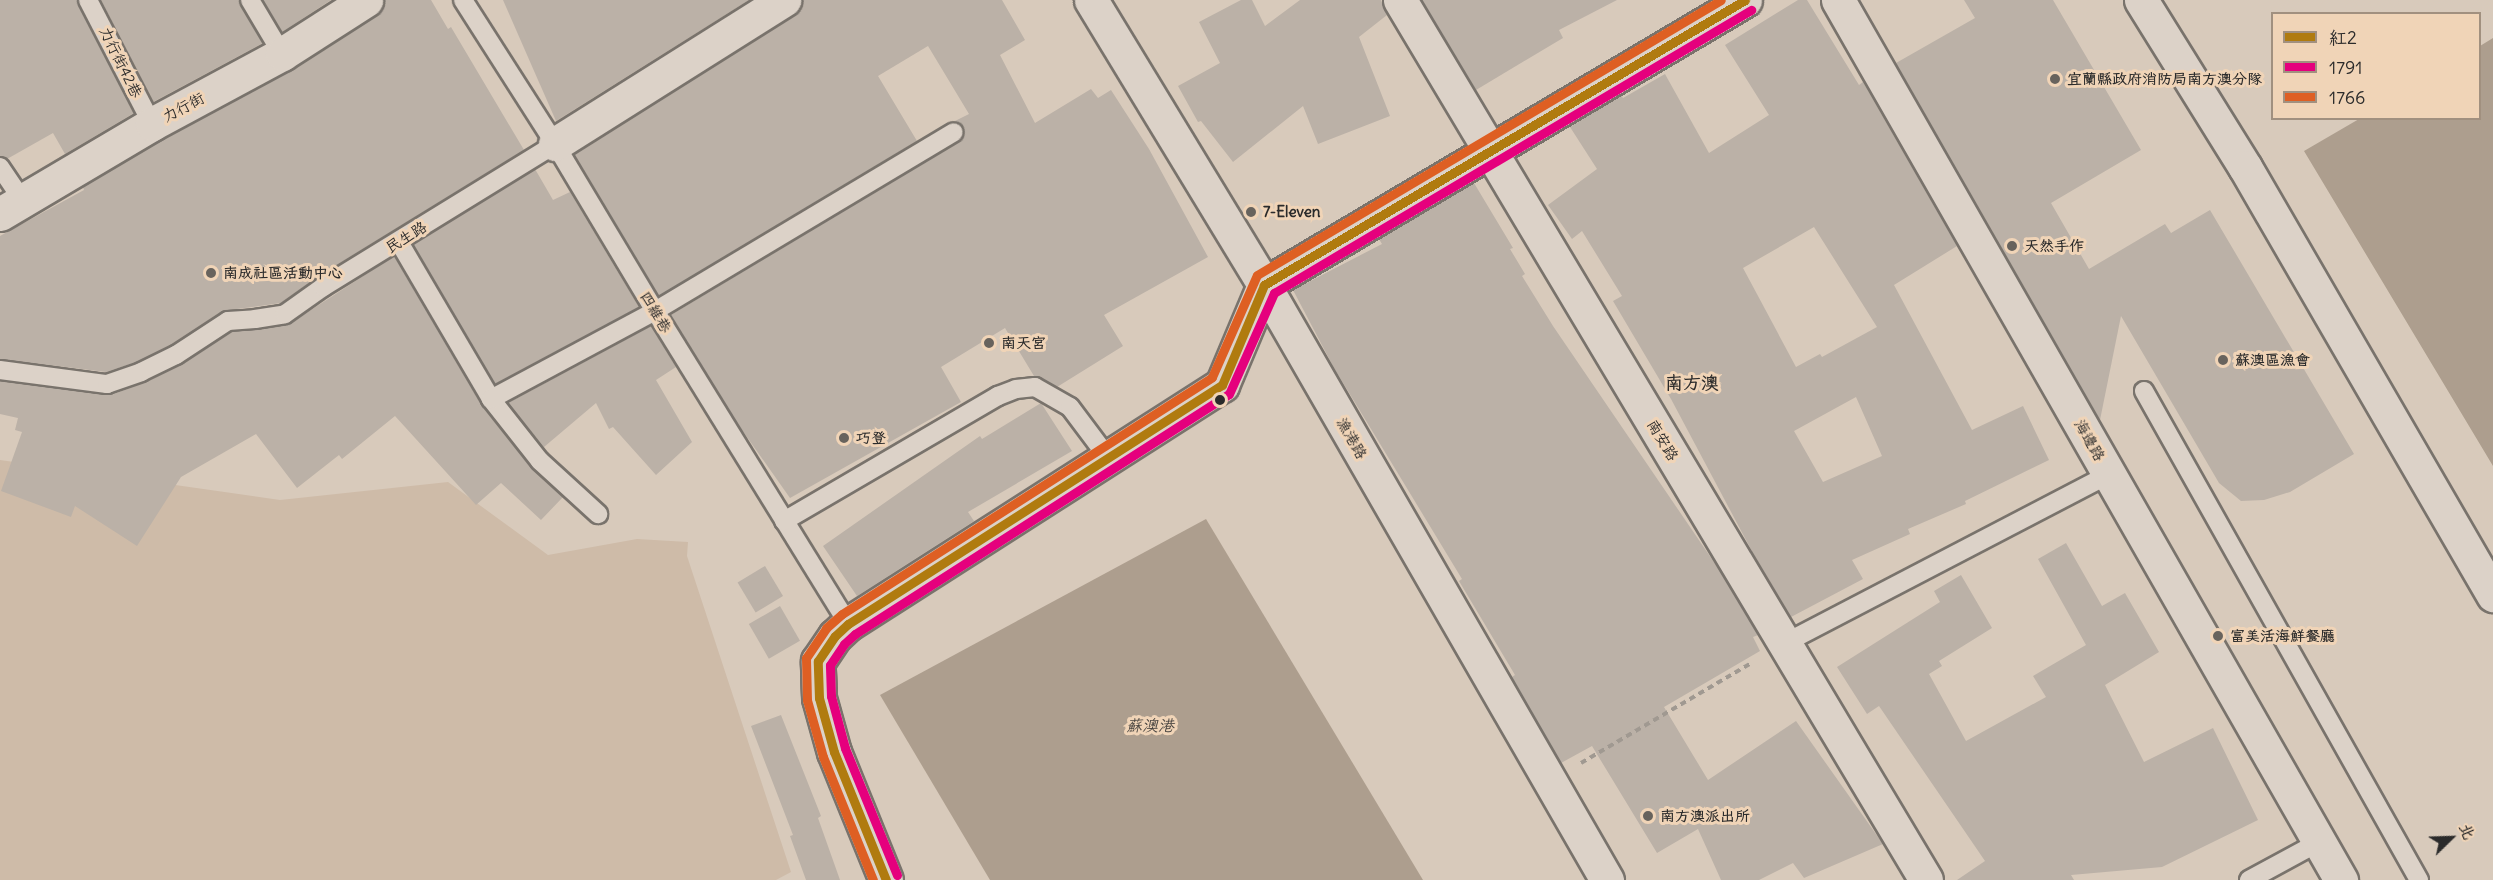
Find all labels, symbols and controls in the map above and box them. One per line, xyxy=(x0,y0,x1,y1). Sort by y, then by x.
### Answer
legend xyxy=(2271,12,2481,120)
street label: 力行街42巷 xyxy=(96,24,146,100)
text: 紅2 xyxy=(2329,26,2357,49)
text: 1791 xyxy=(2329,56,2362,79)
place label: 宜蘭縣政府消防局南方澳分隊 xyxy=(2067,70,2262,88)
marker: 宜蘭縣政府消防局南方澳分隊 xyxy=(2048,72,2062,86)
text: 1766 xyxy=(2329,86,2366,109)
street label: 力行街 xyxy=(159,88,207,126)
place label: 7-Eleven xyxy=(1263,203,1321,221)
marker: 7-Eleven xyxy=(1244,205,1258,219)
street label: 民生路 xyxy=(382,217,430,257)
place label: 天然手作 xyxy=(2024,237,2084,255)
marker: 天然手作 xyxy=(2005,239,2019,253)
place label: 南成社區活動中心 xyxy=(223,264,343,282)
marker: 南成社區活動中心 xyxy=(204,266,218,280)
street label: 四維巷 xyxy=(637,288,675,336)
place label: 南天宮 xyxy=(1001,334,1046,352)
marker: 南天宮 xyxy=(982,336,996,350)
place label: 蘇澳區漁會 xyxy=(2235,351,2310,369)
marker: 蘇澳區漁會 xyxy=(2216,353,2230,367)
district label: 南方澳 xyxy=(1665,372,1719,394)
unlabelled marker xyxy=(1214,394,1226,406)
street label: 漁港路 xyxy=(1333,414,1371,462)
street label: 南安路 xyxy=(1644,416,1682,464)
street label: 海邊路 xyxy=(2071,416,2109,464)
place label: 巧登 xyxy=(856,429,886,447)
marker: 巧登 xyxy=(837,431,851,445)
place label: 富美活海鮮餐廳 xyxy=(2230,627,2335,645)
marker: 富美活海鮮餐廳 xyxy=(2211,629,2225,643)
water label: 蘇澳港 xyxy=(1126,715,1174,735)
place label: 南方澳派出所 xyxy=(1660,807,1750,825)
north arrow xyxy=(2421,808,2481,868)
marker: 南方澳派出所 xyxy=(1641,809,1655,823)
text: 北 xyxy=(2455,820,2480,842)

